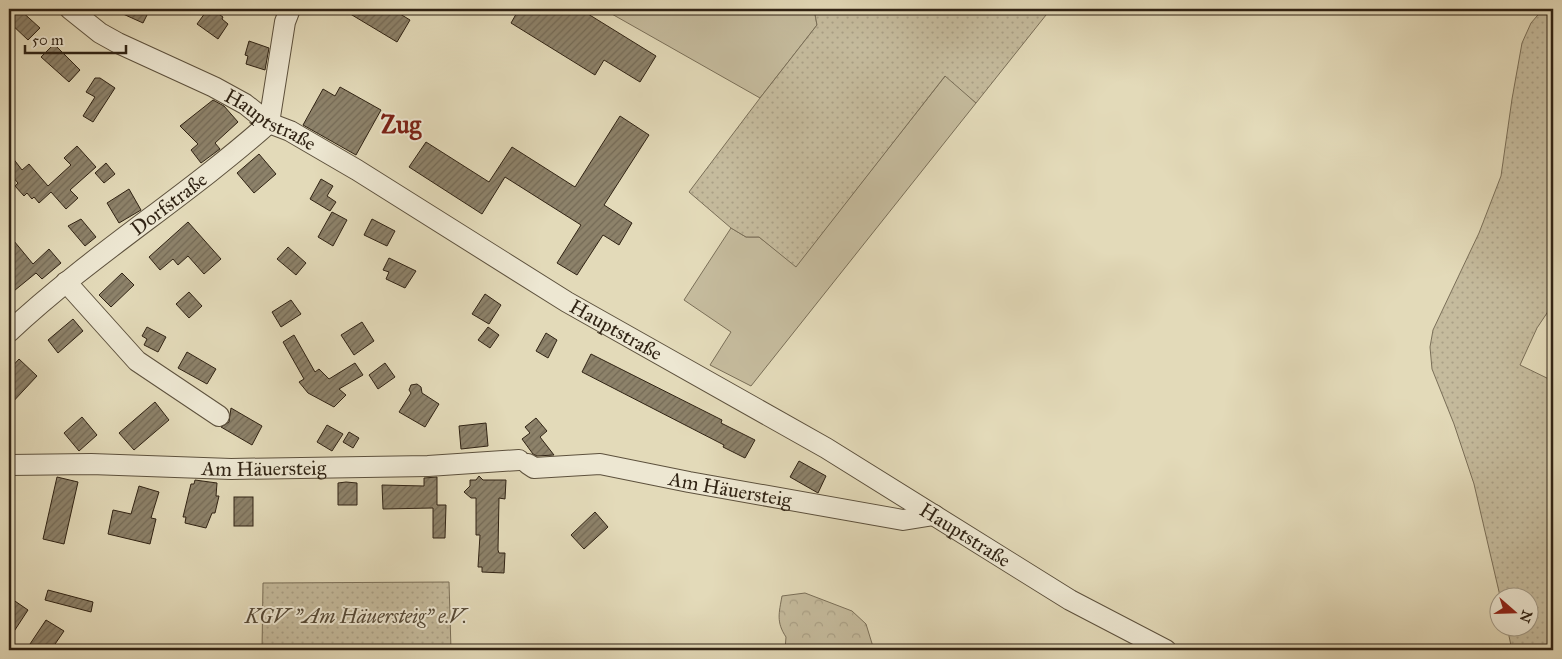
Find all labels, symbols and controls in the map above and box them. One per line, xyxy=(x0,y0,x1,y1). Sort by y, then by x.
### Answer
scale bar xyxy=(25,22,126,54)
text: 50 m xyxy=(32,31,64,49)
street label: Hauptstraße xyxy=(221,83,320,156)
district label: Zug xyxy=(381,109,423,141)
street label: Dorfstraße xyxy=(126,167,212,240)
street label: Hauptstraße xyxy=(566,294,667,365)
street label: Am Häuersteig xyxy=(200,456,327,481)
street label: Am Häuersteig xyxy=(666,466,794,513)
street label: Hauptstraße xyxy=(915,497,1015,572)
north arrow xyxy=(1490,586,1540,636)
park label: KGV "Am Häuersteig" e.V. xyxy=(244,604,469,628)
text: N xyxy=(1516,608,1536,625)

